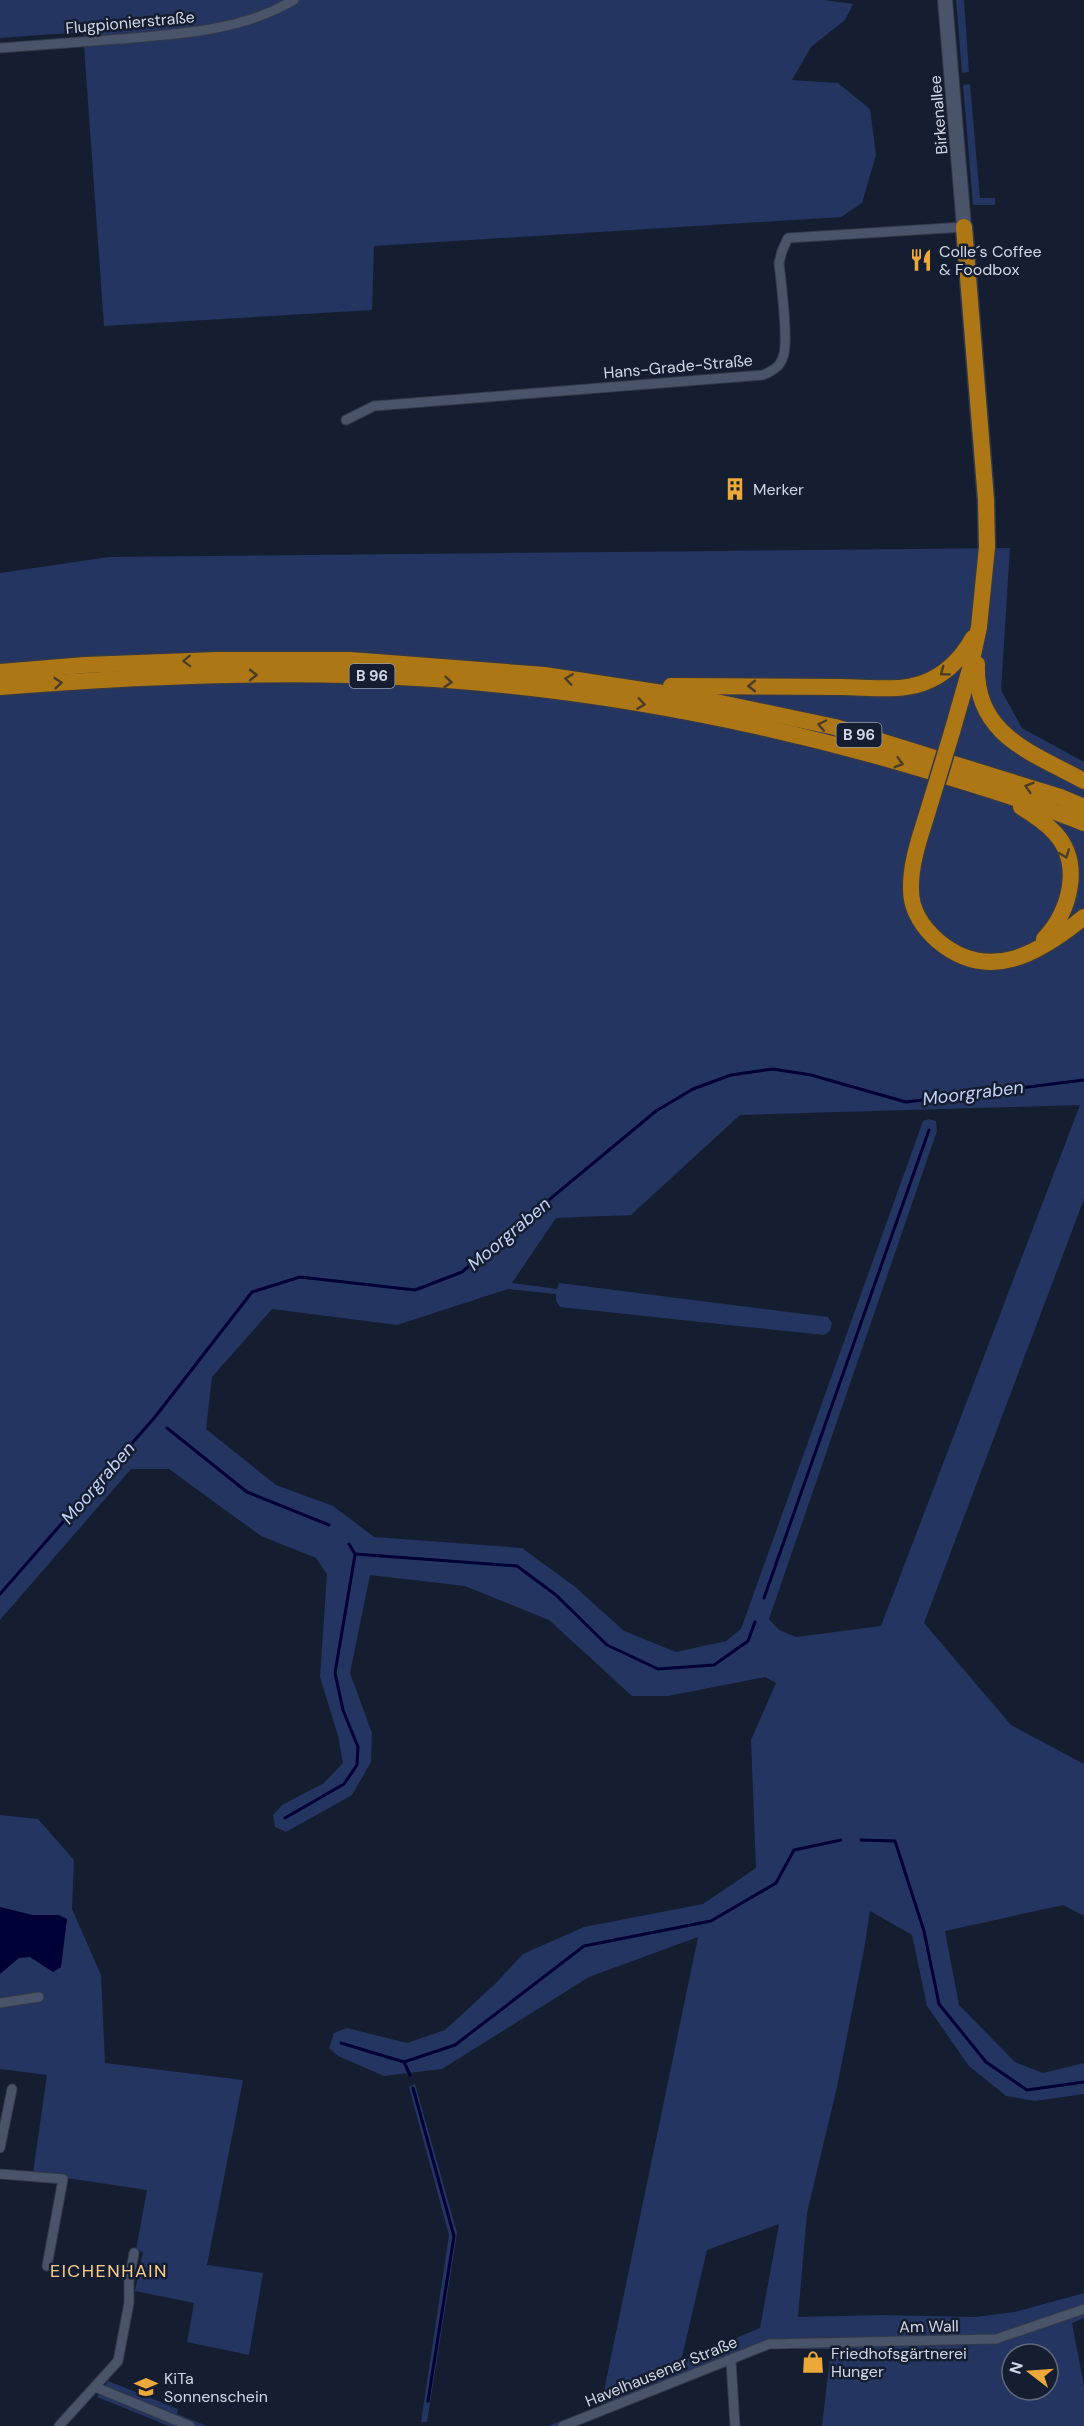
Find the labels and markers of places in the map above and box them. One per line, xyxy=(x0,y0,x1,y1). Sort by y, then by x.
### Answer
place label: Colle´s Coffee & Foodbox xyxy=(939,241,1042,280)
restaurant icon: Colle´s Coffee & Foodbox xyxy=(908,247,934,273)
building icon: Merker xyxy=(722,476,748,502)
place label: Merker xyxy=(753,479,804,500)
place label: Friedhofsgärtnerei Hunger xyxy=(831,2343,967,2382)
shop icon: Friedhofsgärtnerei Hunger xyxy=(800,2349,826,2375)
place label: KiTa Sonnenschein xyxy=(164,2368,268,2407)
school or university icon: KiTa Sonnenschein xyxy=(133,2374,159,2400)

